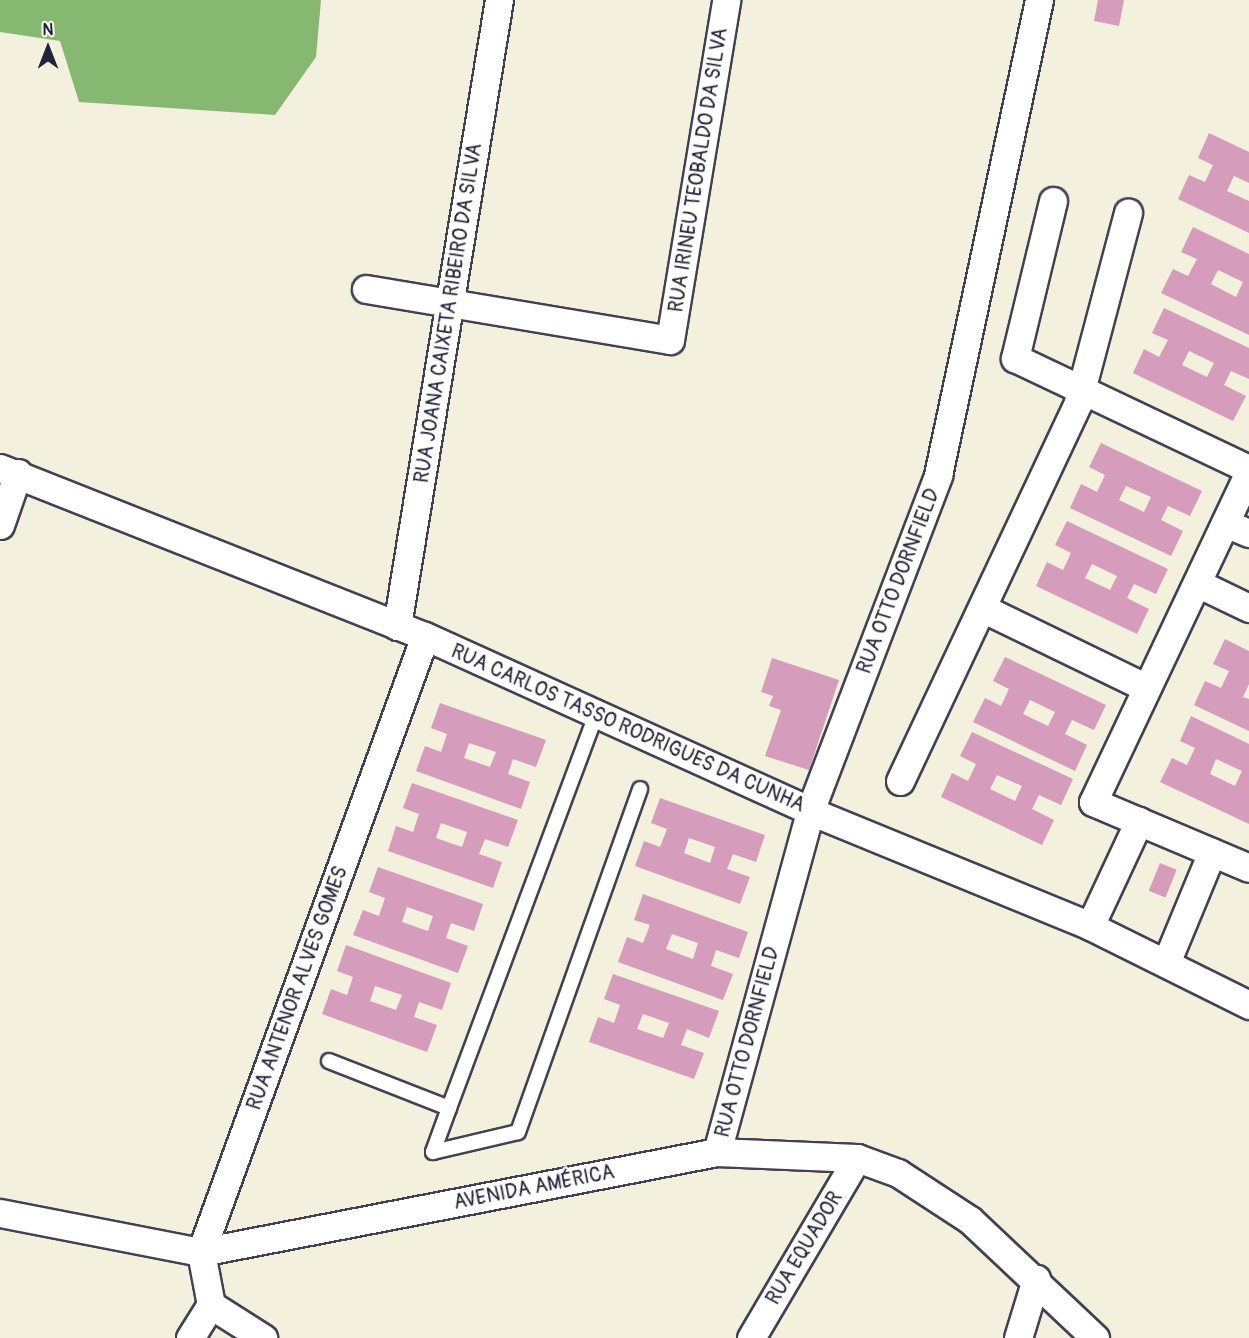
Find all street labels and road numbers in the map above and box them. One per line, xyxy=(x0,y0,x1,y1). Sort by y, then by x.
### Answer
street label: RUA IRINEU TEOBALDO DA SILVA xyxy=(664,26,732,314)
street label: RUA JOANA CAIXETA RIBEIRO DA SILVA xyxy=(409,141,487,485)
street label: RUA OTTO DORNFIELD xyxy=(852,485,944,677)
street label: RUA CARLOS TASSO RODRIGUES DA CUNHA xyxy=(448,639,808,817)
street label: RUA ANTENOR ALVES GOMES xyxy=(242,863,352,1113)
street label: RUA OTTO DORNFIELD xyxy=(710,944,784,1140)
street label: AVENIDA AMÉRICA xyxy=(452,1160,616,1214)
street label: RUA EQUADOR xyxy=(761,1187,847,1309)

